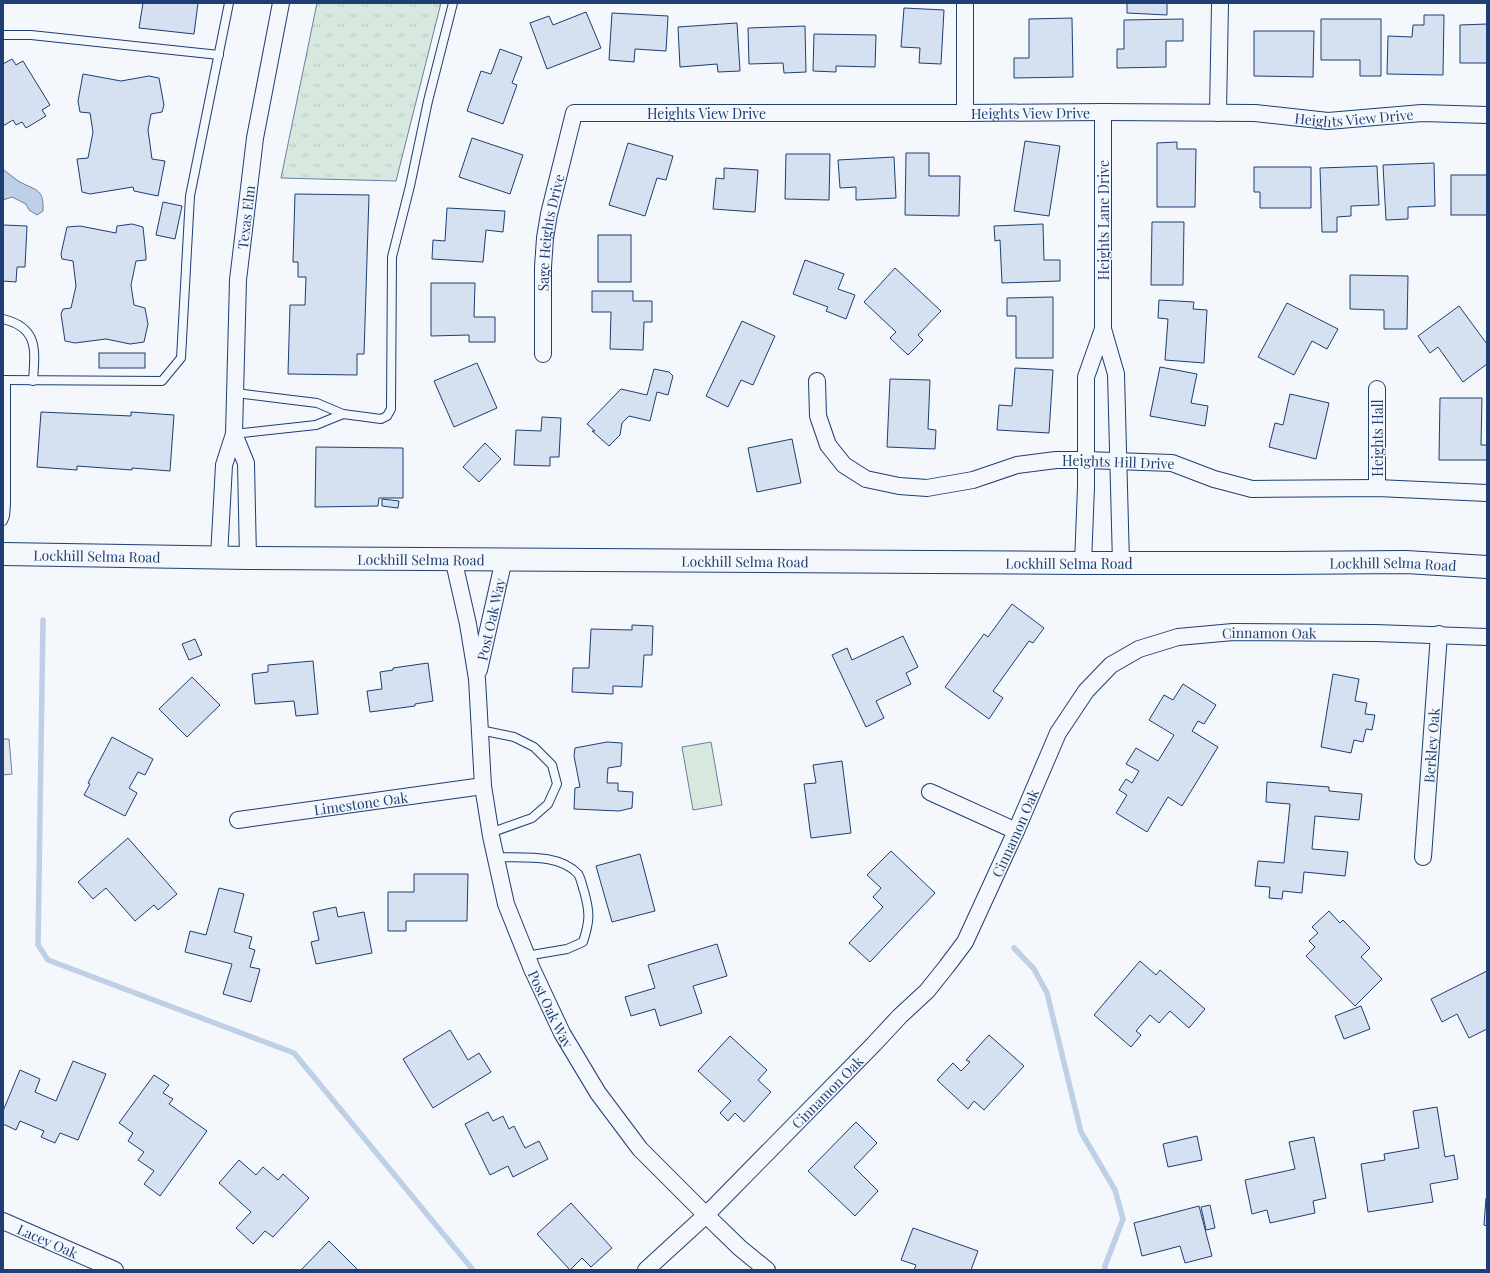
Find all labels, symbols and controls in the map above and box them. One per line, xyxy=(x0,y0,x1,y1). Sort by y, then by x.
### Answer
street label: Heights View Drive xyxy=(971,103,1090,122)
street label: Heights View Drive xyxy=(647,104,766,123)
street label: Heights View Drive xyxy=(1294,104,1414,131)
street label: Heights Lane Drive xyxy=(1094,160,1113,280)
street label: Sage Heights Drive xyxy=(533,172,568,291)
street label: Texas Elm xyxy=(232,184,259,250)
street label: Heights Hall xyxy=(1368,399,1387,477)
street label: Heights Hill Drive xyxy=(1062,450,1175,473)
street label: Lockhill Selma Road xyxy=(33,545,161,566)
street label: Lockhill Selma Road xyxy=(357,549,485,569)
street label: Lockhill Selma Road xyxy=(681,551,809,571)
street label: Lockhill Selma Road xyxy=(1329,552,1457,575)
street label: Lockhill Selma Road xyxy=(1005,553,1133,573)
street label: Post Oak Way xyxy=(472,576,509,662)
street label: Cinnamon Oak xyxy=(1221,622,1317,642)
street label: Berkley Oak xyxy=(1419,707,1443,783)
street label: Cinnamon Oak xyxy=(987,786,1043,880)
street label: Limestone Oak xyxy=(313,787,409,819)
street label: Post Oak Way xyxy=(524,967,578,1051)
street label: Cinnamon Oak xyxy=(787,1051,867,1132)
street label: Lacey Oak xyxy=(15,1219,81,1262)

